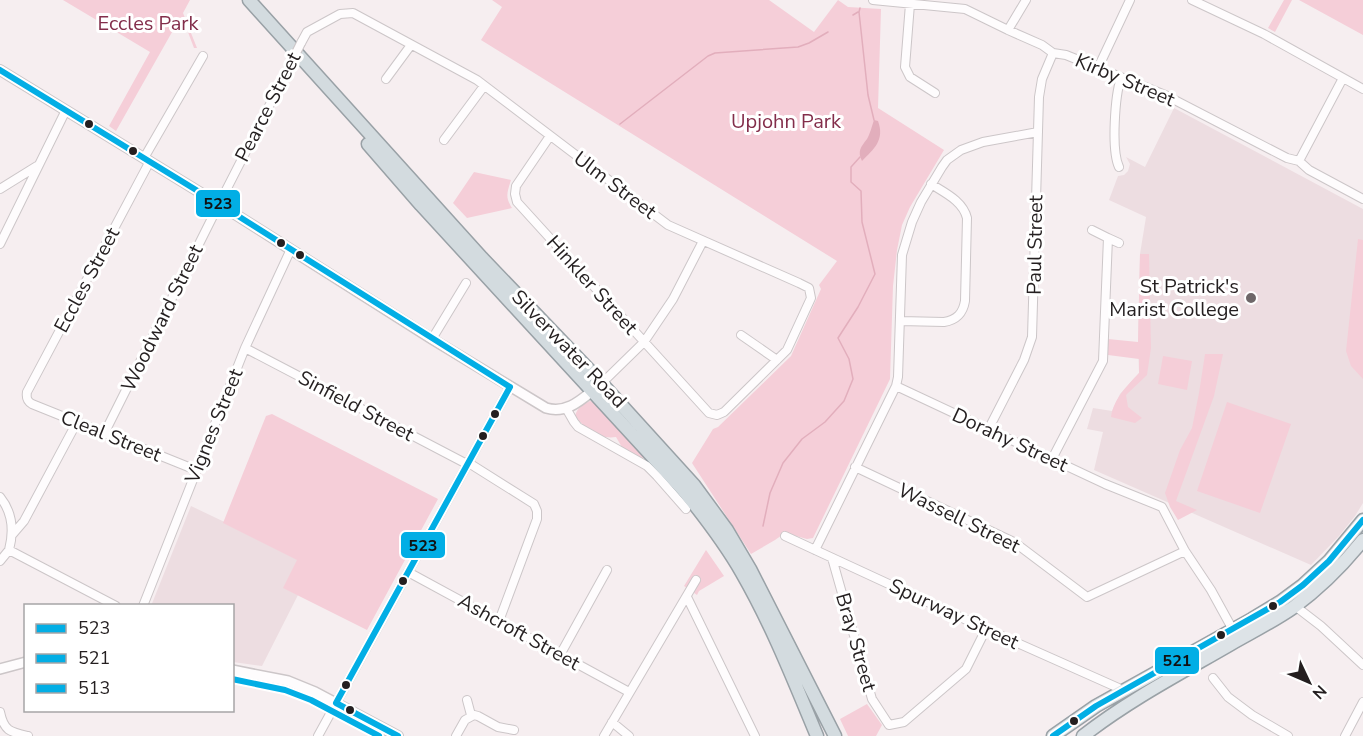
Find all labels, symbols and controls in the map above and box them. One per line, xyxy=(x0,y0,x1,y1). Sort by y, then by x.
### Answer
park label: Eccles Park xyxy=(97,10,200,37)
street label: Pearce Street xyxy=(229,47,308,167)
street label: Kirby Street xyxy=(1071,47,1180,113)
park label: Upjohn Park xyxy=(731,108,842,135)
unlabelled marker xyxy=(83,118,95,130)
unlabelled marker xyxy=(127,145,139,157)
street label: Ulm Street xyxy=(568,145,663,226)
line badge: 523 xyxy=(195,189,241,218)
text: 523 xyxy=(204,193,232,215)
street label: Paul Street xyxy=(1021,194,1049,295)
street label: Eccles Street xyxy=(48,222,127,337)
street label: Hinkler Street xyxy=(540,230,644,341)
unlabelled marker xyxy=(275,237,287,249)
street label: Woodward Street xyxy=(115,239,210,396)
unlabelled marker xyxy=(294,249,306,261)
place label: St Patrick's Marist College xyxy=(1109,273,1239,323)
street label: Silverwater Road xyxy=(506,284,632,414)
marker: St Patrick's Marist College xyxy=(1244,291,1258,305)
street label: Vignes Street xyxy=(178,364,250,488)
street label: Sinfield Street xyxy=(293,364,419,448)
street label: Dorahy Street xyxy=(948,401,1073,479)
street label: Cleal Street xyxy=(57,404,166,469)
unlabelled marker xyxy=(489,408,501,420)
unlabelled marker xyxy=(477,430,489,442)
street label: Wassell Street xyxy=(893,477,1026,560)
line badge: 523 xyxy=(400,531,446,559)
text: 523 xyxy=(409,535,437,557)
street label: Spurway Street xyxy=(885,572,1024,656)
unlabelled marker xyxy=(397,575,409,587)
street label: Ashcroft Street xyxy=(453,587,586,677)
street label: Bray Street xyxy=(829,590,883,695)
unlabelled marker xyxy=(1267,600,1279,612)
legend xyxy=(24,604,234,712)
text: 523 xyxy=(78,616,110,640)
unlabelled marker xyxy=(1215,629,1227,641)
text: 521 xyxy=(78,646,110,670)
line badge: 521 xyxy=(1154,646,1200,675)
text: 521 xyxy=(1163,650,1191,672)
north arrow xyxy=(1279,652,1339,712)
text: 513 xyxy=(78,676,110,700)
unlabelled marker xyxy=(340,679,352,691)
text: N xyxy=(1307,680,1331,704)
unlabelled marker xyxy=(344,704,356,716)
unlabelled marker xyxy=(1068,715,1080,727)

